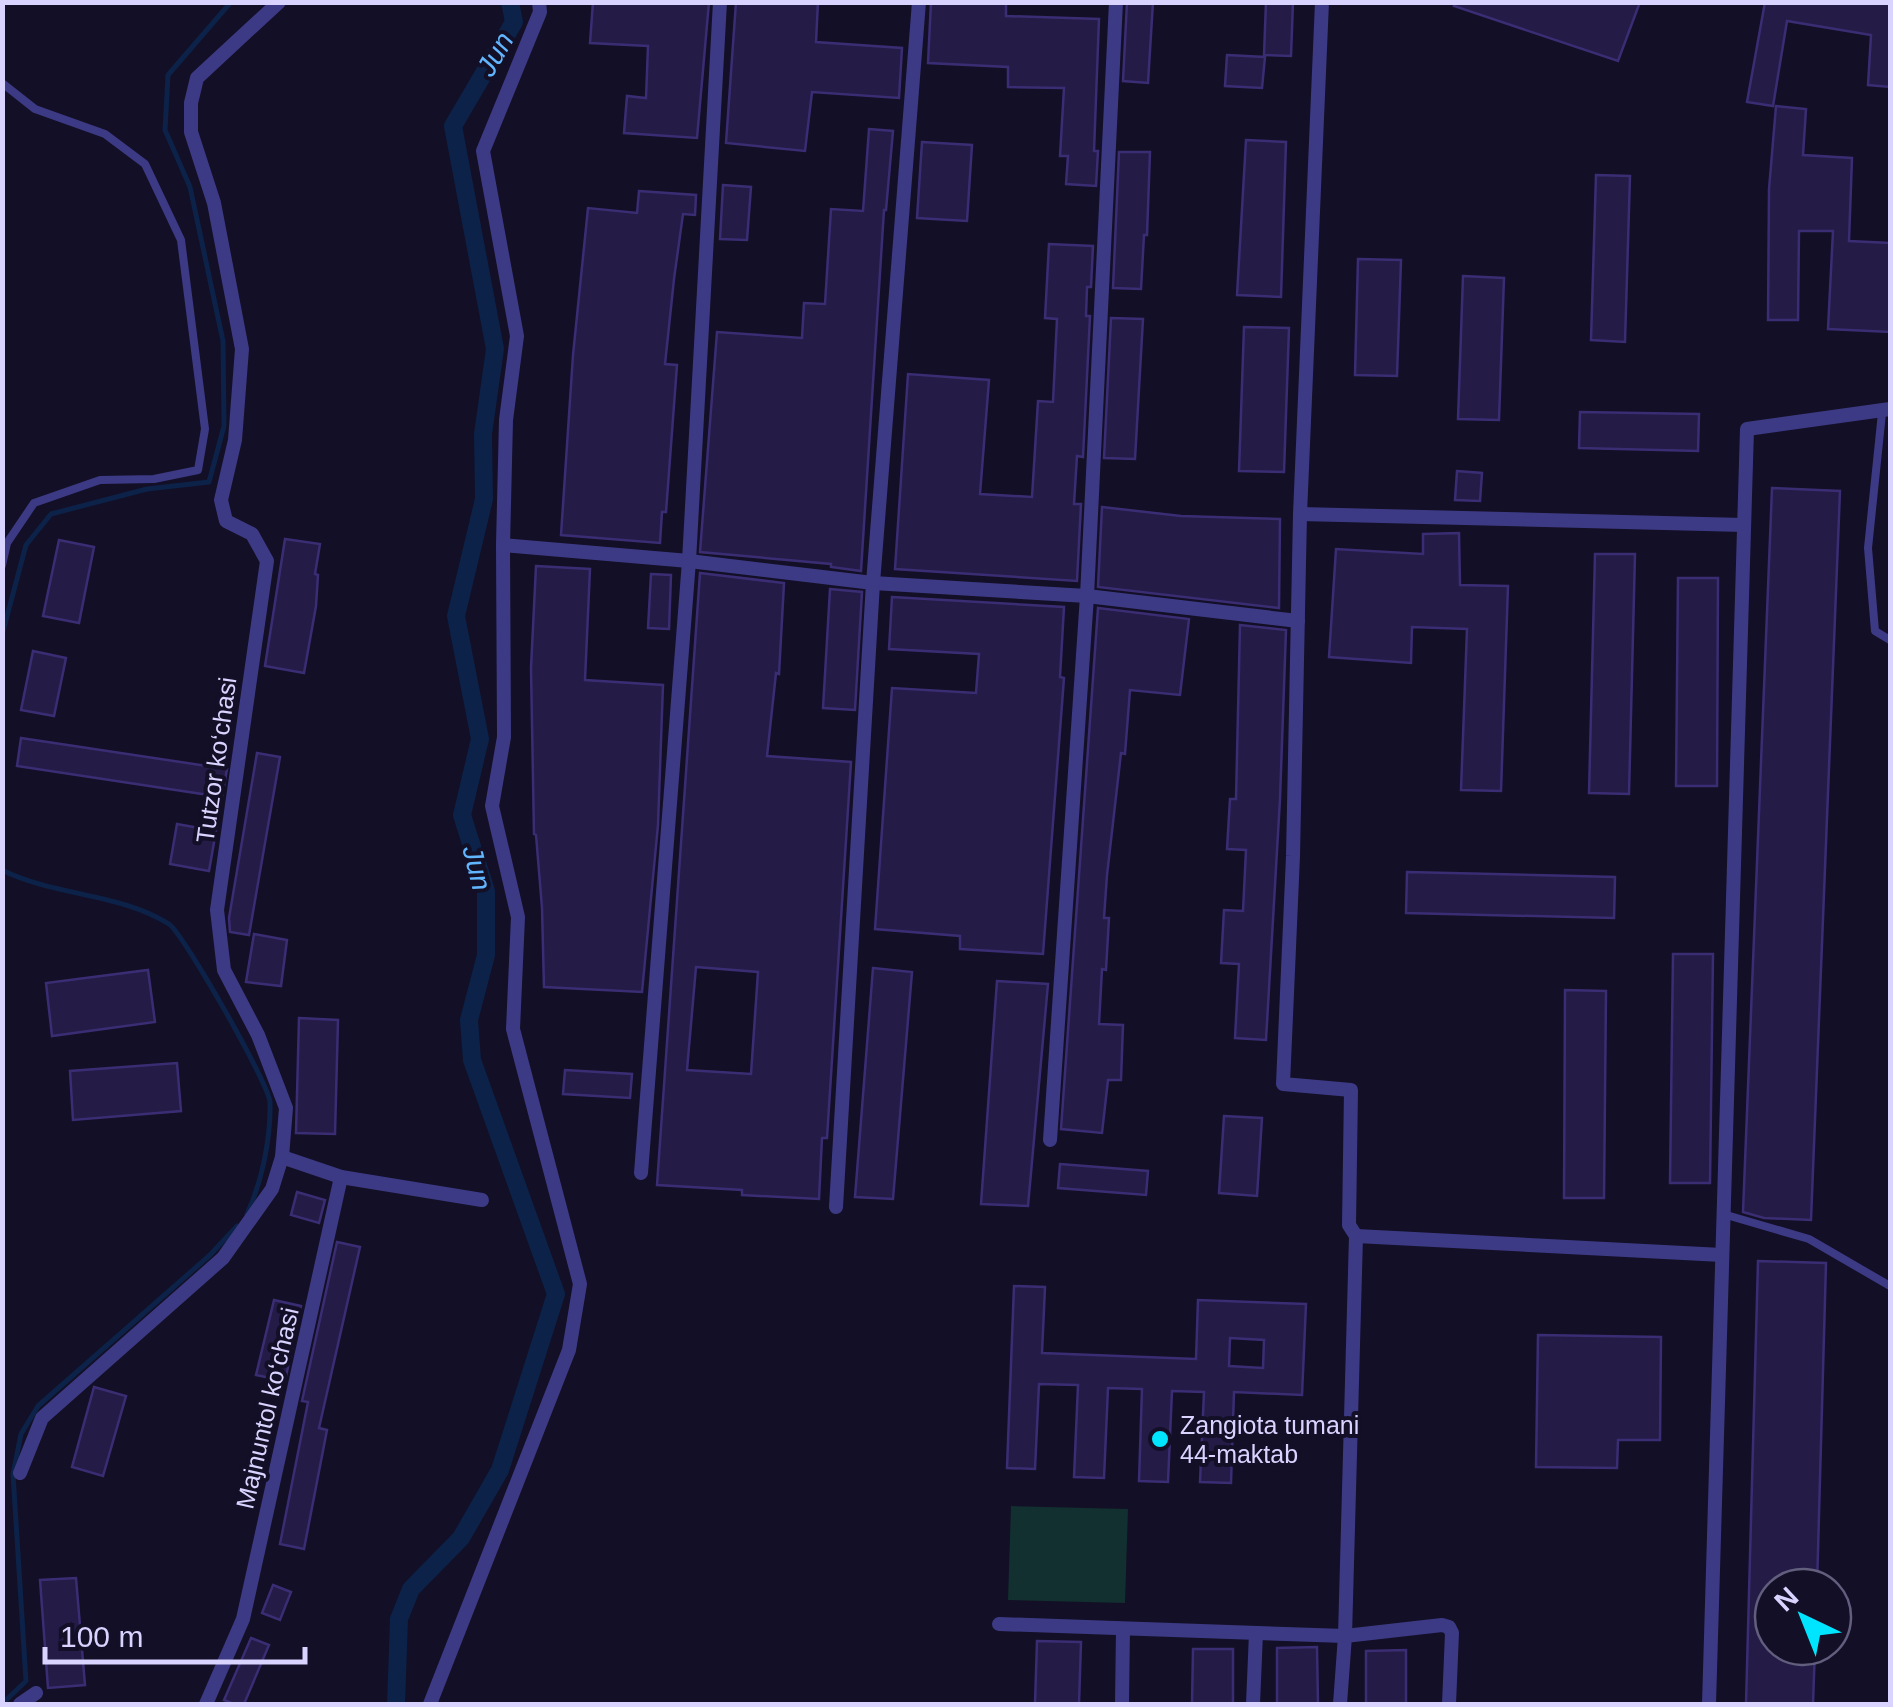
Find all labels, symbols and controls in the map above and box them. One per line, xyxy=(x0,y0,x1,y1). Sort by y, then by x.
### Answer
water label: Jun xyxy=(470,27,520,82)
street label: Tutzor ko‘chasi xyxy=(191,675,241,845)
water label: Jun xyxy=(456,841,498,894)
street label: Majnuntol ko‘chasi xyxy=(230,1305,304,1511)
place label: Zangiota tumani 44-maktab xyxy=(1180,1411,1359,1468)
marker: Zangiota tumani 44-maktab xyxy=(1149,1428,1171,1450)
north arrow xyxy=(1753,1567,1853,1667)
text: N xyxy=(1768,1581,1804,1617)
scale bar xyxy=(45,1602,305,1664)
text: 100 m xyxy=(60,1620,143,1653)

